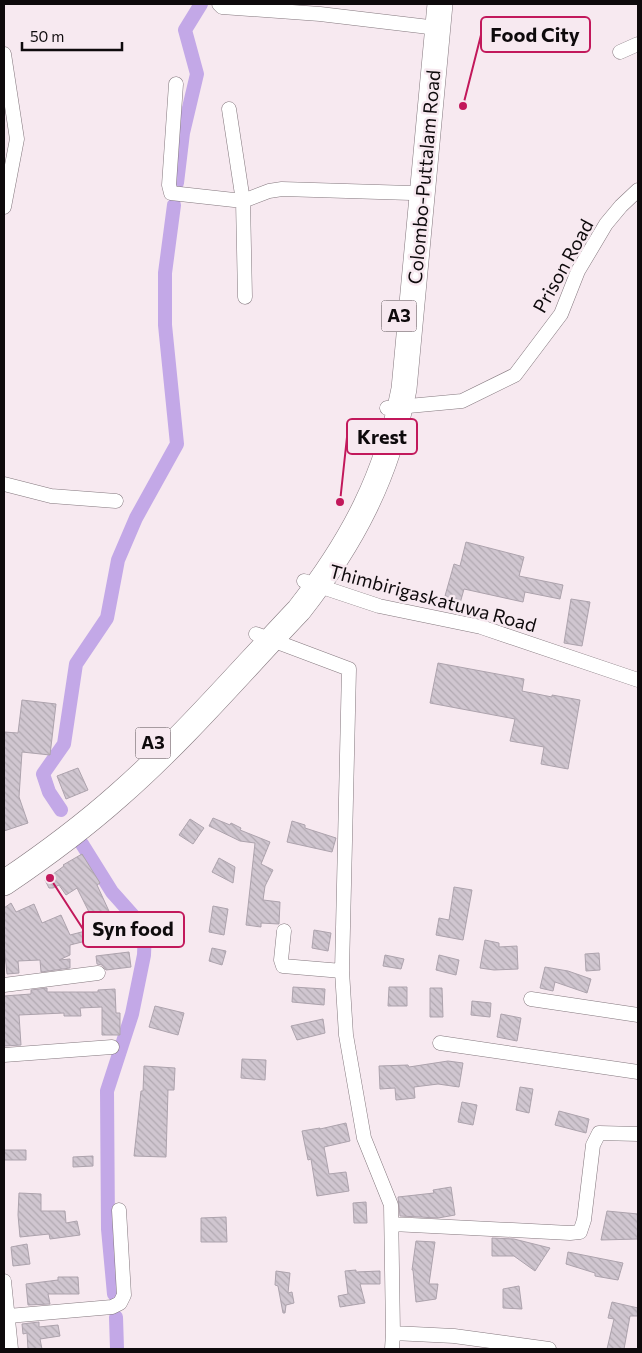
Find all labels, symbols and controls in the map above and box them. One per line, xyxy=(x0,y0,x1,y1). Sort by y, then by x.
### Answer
callout: Food City xyxy=(481,17,590,52)
scale bar xyxy=(22,20,122,52)
text: Food City xyxy=(490,22,580,46)
text: 50 m xyxy=(30,27,64,45)
street label: Colombo-Puttalam Road xyxy=(403,69,444,285)
street label: Prison Road xyxy=(527,215,598,317)
road number: A3 xyxy=(382,300,416,332)
callout: Krest xyxy=(347,419,417,454)
text: Krest xyxy=(357,424,407,448)
street label: Thimbirigaskatuwa Road xyxy=(327,559,539,636)
road number: A3 xyxy=(136,728,170,758)
callout: Syn food xyxy=(83,912,184,947)
text: Syn food xyxy=(92,916,174,940)

